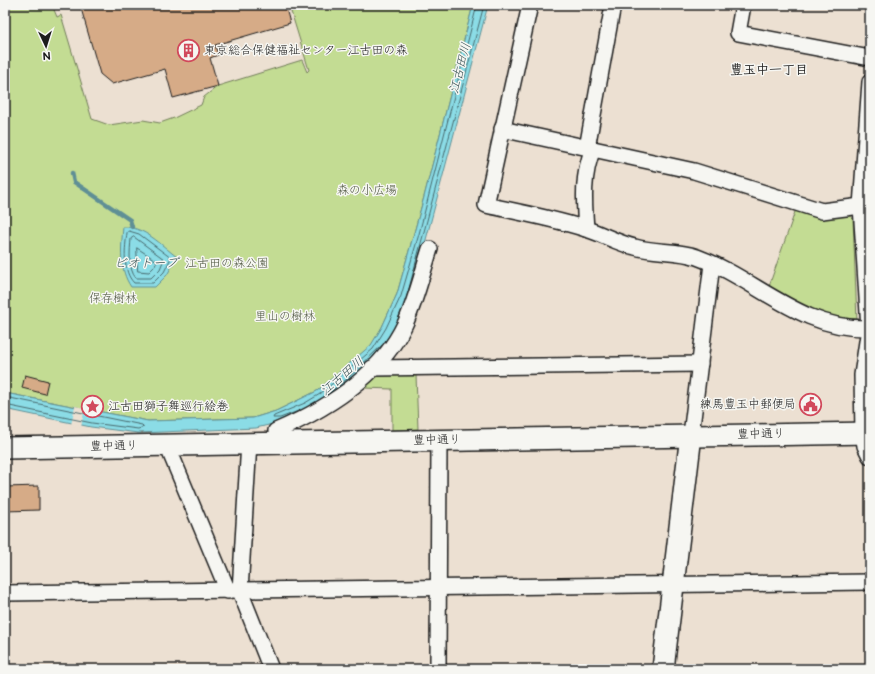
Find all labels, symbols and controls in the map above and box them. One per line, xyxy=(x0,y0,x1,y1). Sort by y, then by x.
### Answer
north arrow xyxy=(26,26,66,66)
building icon: 東京総合保健福祉センター江古田の森 xyxy=(175,37,201,63)
water label: 江古田川 xyxy=(446,41,474,95)
place label: 東京総合保健福祉センター江古田の森 xyxy=(204,43,408,58)
text: N xyxy=(42,49,51,62)
district label: 豊玉中一丁目 xyxy=(730,62,808,78)
park label: 森の小広場 xyxy=(337,183,397,198)
water label: ビオトープ xyxy=(114,255,181,271)
park label: 江古田の森公園 xyxy=(185,256,269,271)
park label: 保存樹林 xyxy=(89,291,137,306)
park label: 里山の樹林 xyxy=(255,309,315,324)
water label: 江古田川 xyxy=(317,353,367,399)
public building icon: 練馬豊玉中郵便局 xyxy=(798,391,824,417)
place icon: 江古田獅子舞巡行絵巻 xyxy=(79,393,105,419)
place label: 練馬豊玉中郵便局 xyxy=(700,397,796,412)
place label: 江古田獅子舞巡行絵巻 xyxy=(108,399,229,414)
street label: 豊中通り xyxy=(737,426,785,442)
street label: 豊中通り xyxy=(413,432,461,448)
street label: 豊中通り xyxy=(90,438,138,454)

